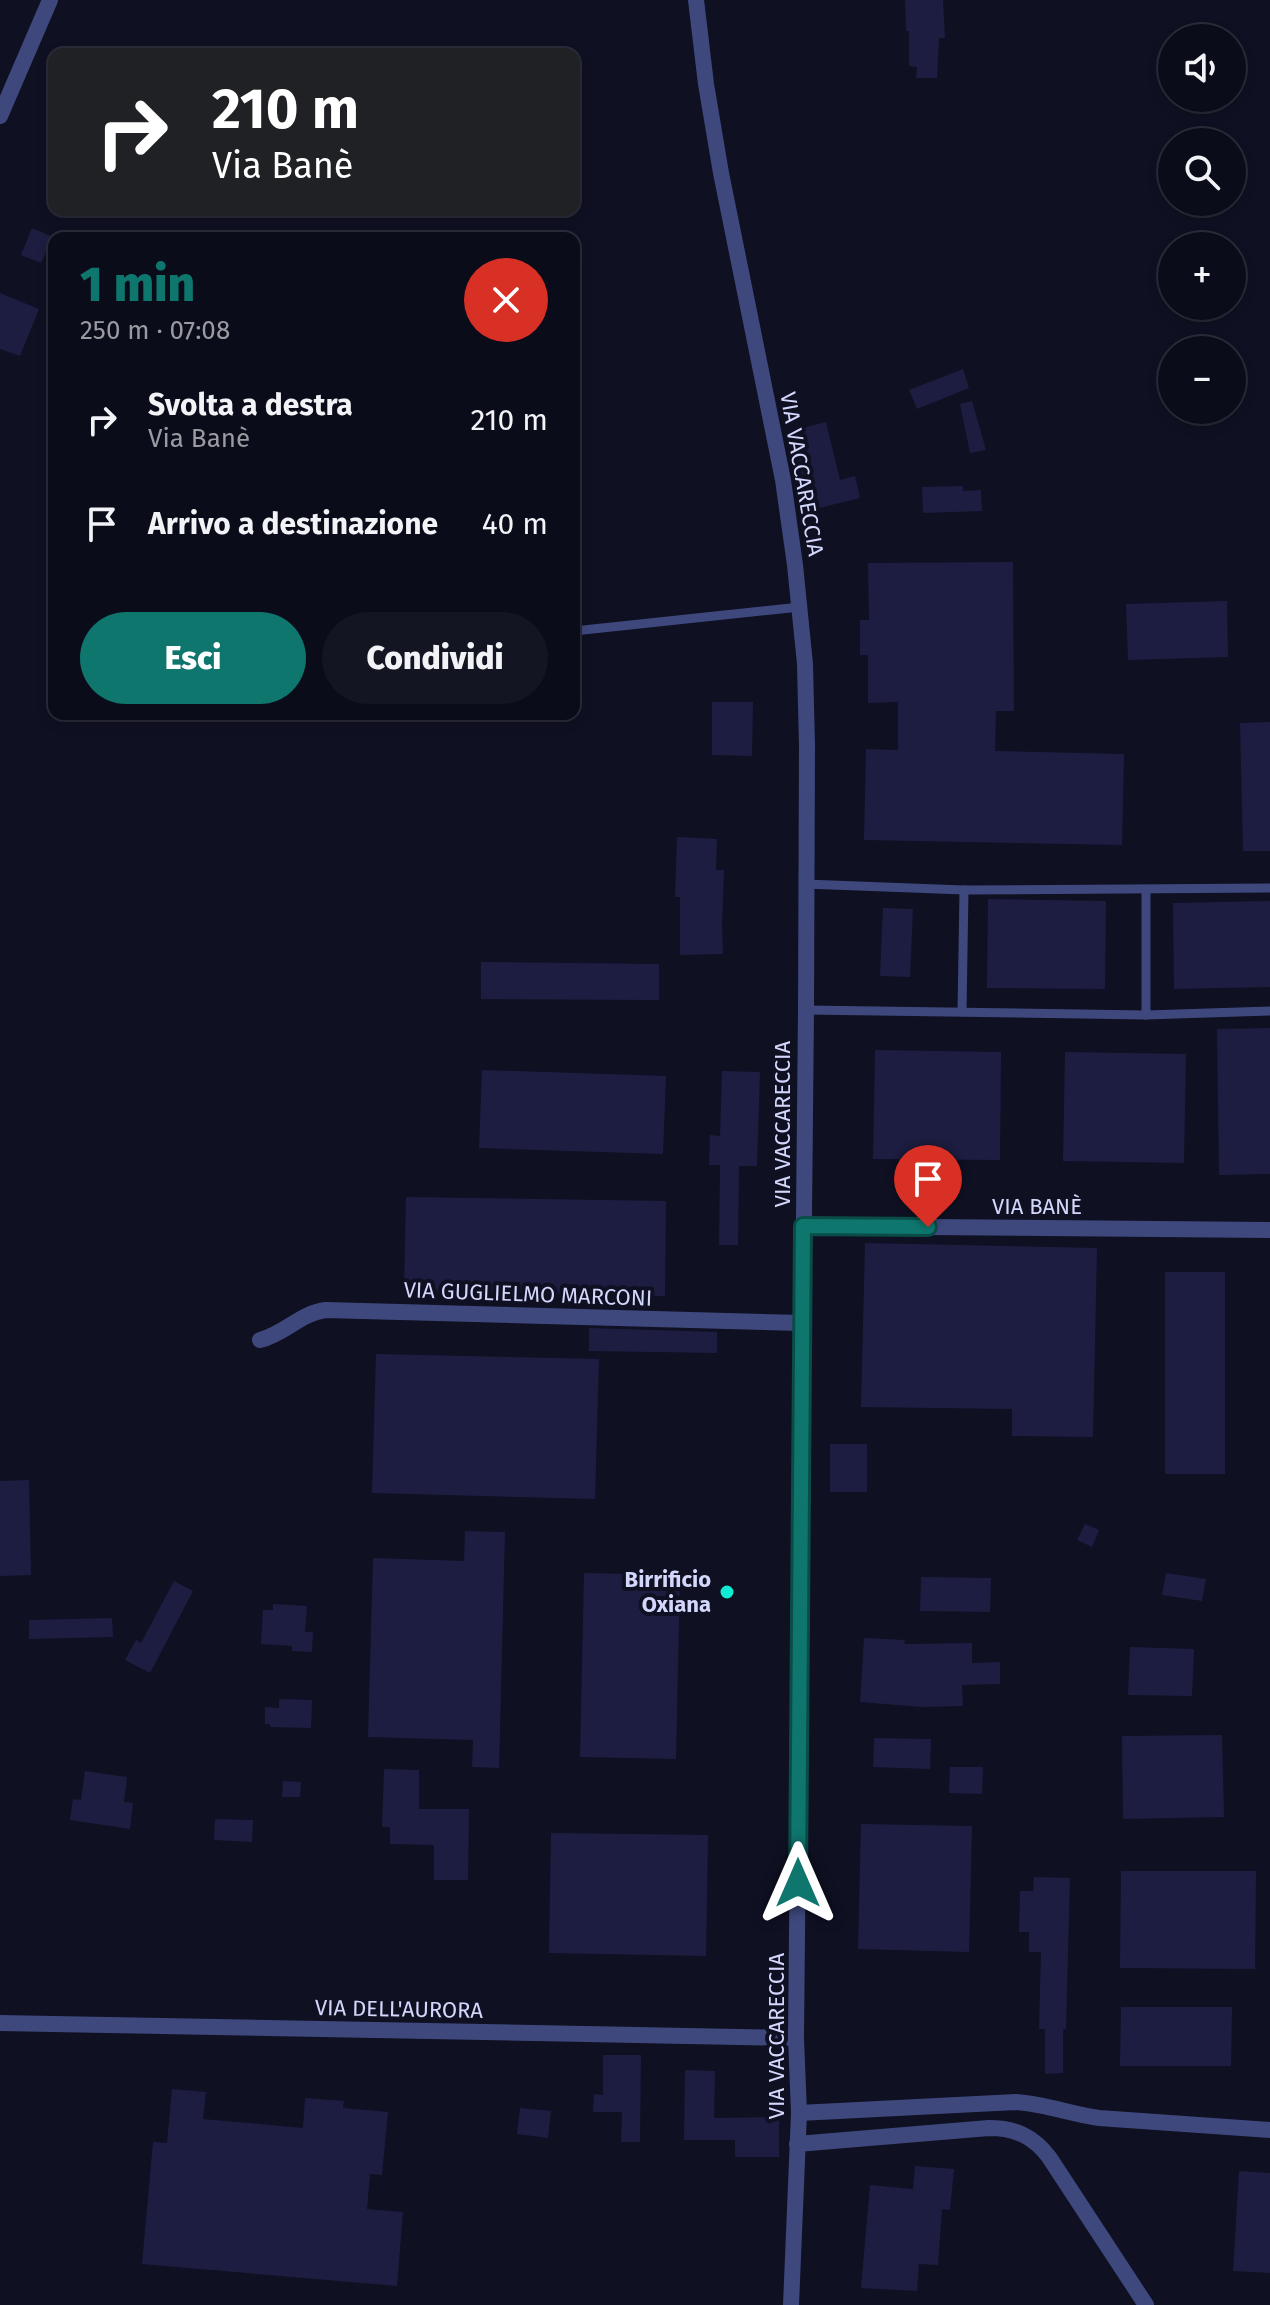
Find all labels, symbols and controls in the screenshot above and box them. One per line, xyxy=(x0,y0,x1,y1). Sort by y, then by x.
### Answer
map controls xyxy=(1158,24,1246,424)
button: sound xyxy=(1158,24,1246,112)
text: 210 m xyxy=(212,76,359,143)
icon: right xyxy=(80,80,184,184)
button: search xyxy=(1158,128,1246,216)
text: Via Banè xyxy=(212,144,353,188)
button: + xyxy=(1158,232,1246,320)
text: 1 min xyxy=(80,256,195,314)
button: close xyxy=(464,258,548,342)
text: 250 m · 07:08 xyxy=(80,315,230,346)
button: − xyxy=(1158,336,1246,424)
text: Svolta a destra xyxy=(148,387,353,423)
street label: VIA VACCARECCIA xyxy=(774,390,830,559)
icon: right xyxy=(80,398,124,442)
text: 210 m xyxy=(471,402,548,438)
text: Via Banè xyxy=(148,423,250,454)
icon: arrive xyxy=(80,502,124,546)
text: Arrivo a destinazione xyxy=(148,506,438,542)
text: 40 m xyxy=(482,506,548,542)
button: Esci xyxy=(80,612,306,704)
button: Condividi xyxy=(322,612,548,704)
street label: VIA VACCARECCIA xyxy=(769,1040,796,1207)
pin xyxy=(894,1145,962,1227)
icon: arrive xyxy=(906,1157,950,1201)
street label: VIA BANÈ xyxy=(992,1193,1082,1220)
street label: VIA GUGLIELMO MARCONI xyxy=(403,1276,653,1312)
place label: Birrificio Oxiana xyxy=(625,1566,711,1618)
marker: Birrificio Oxiana xyxy=(718,1583,736,1601)
position arrow xyxy=(756,1841,840,1925)
street label: VIA VACCARECCIA xyxy=(763,1952,790,2119)
street label: VIA DELL'AURORA xyxy=(315,1994,484,2024)

